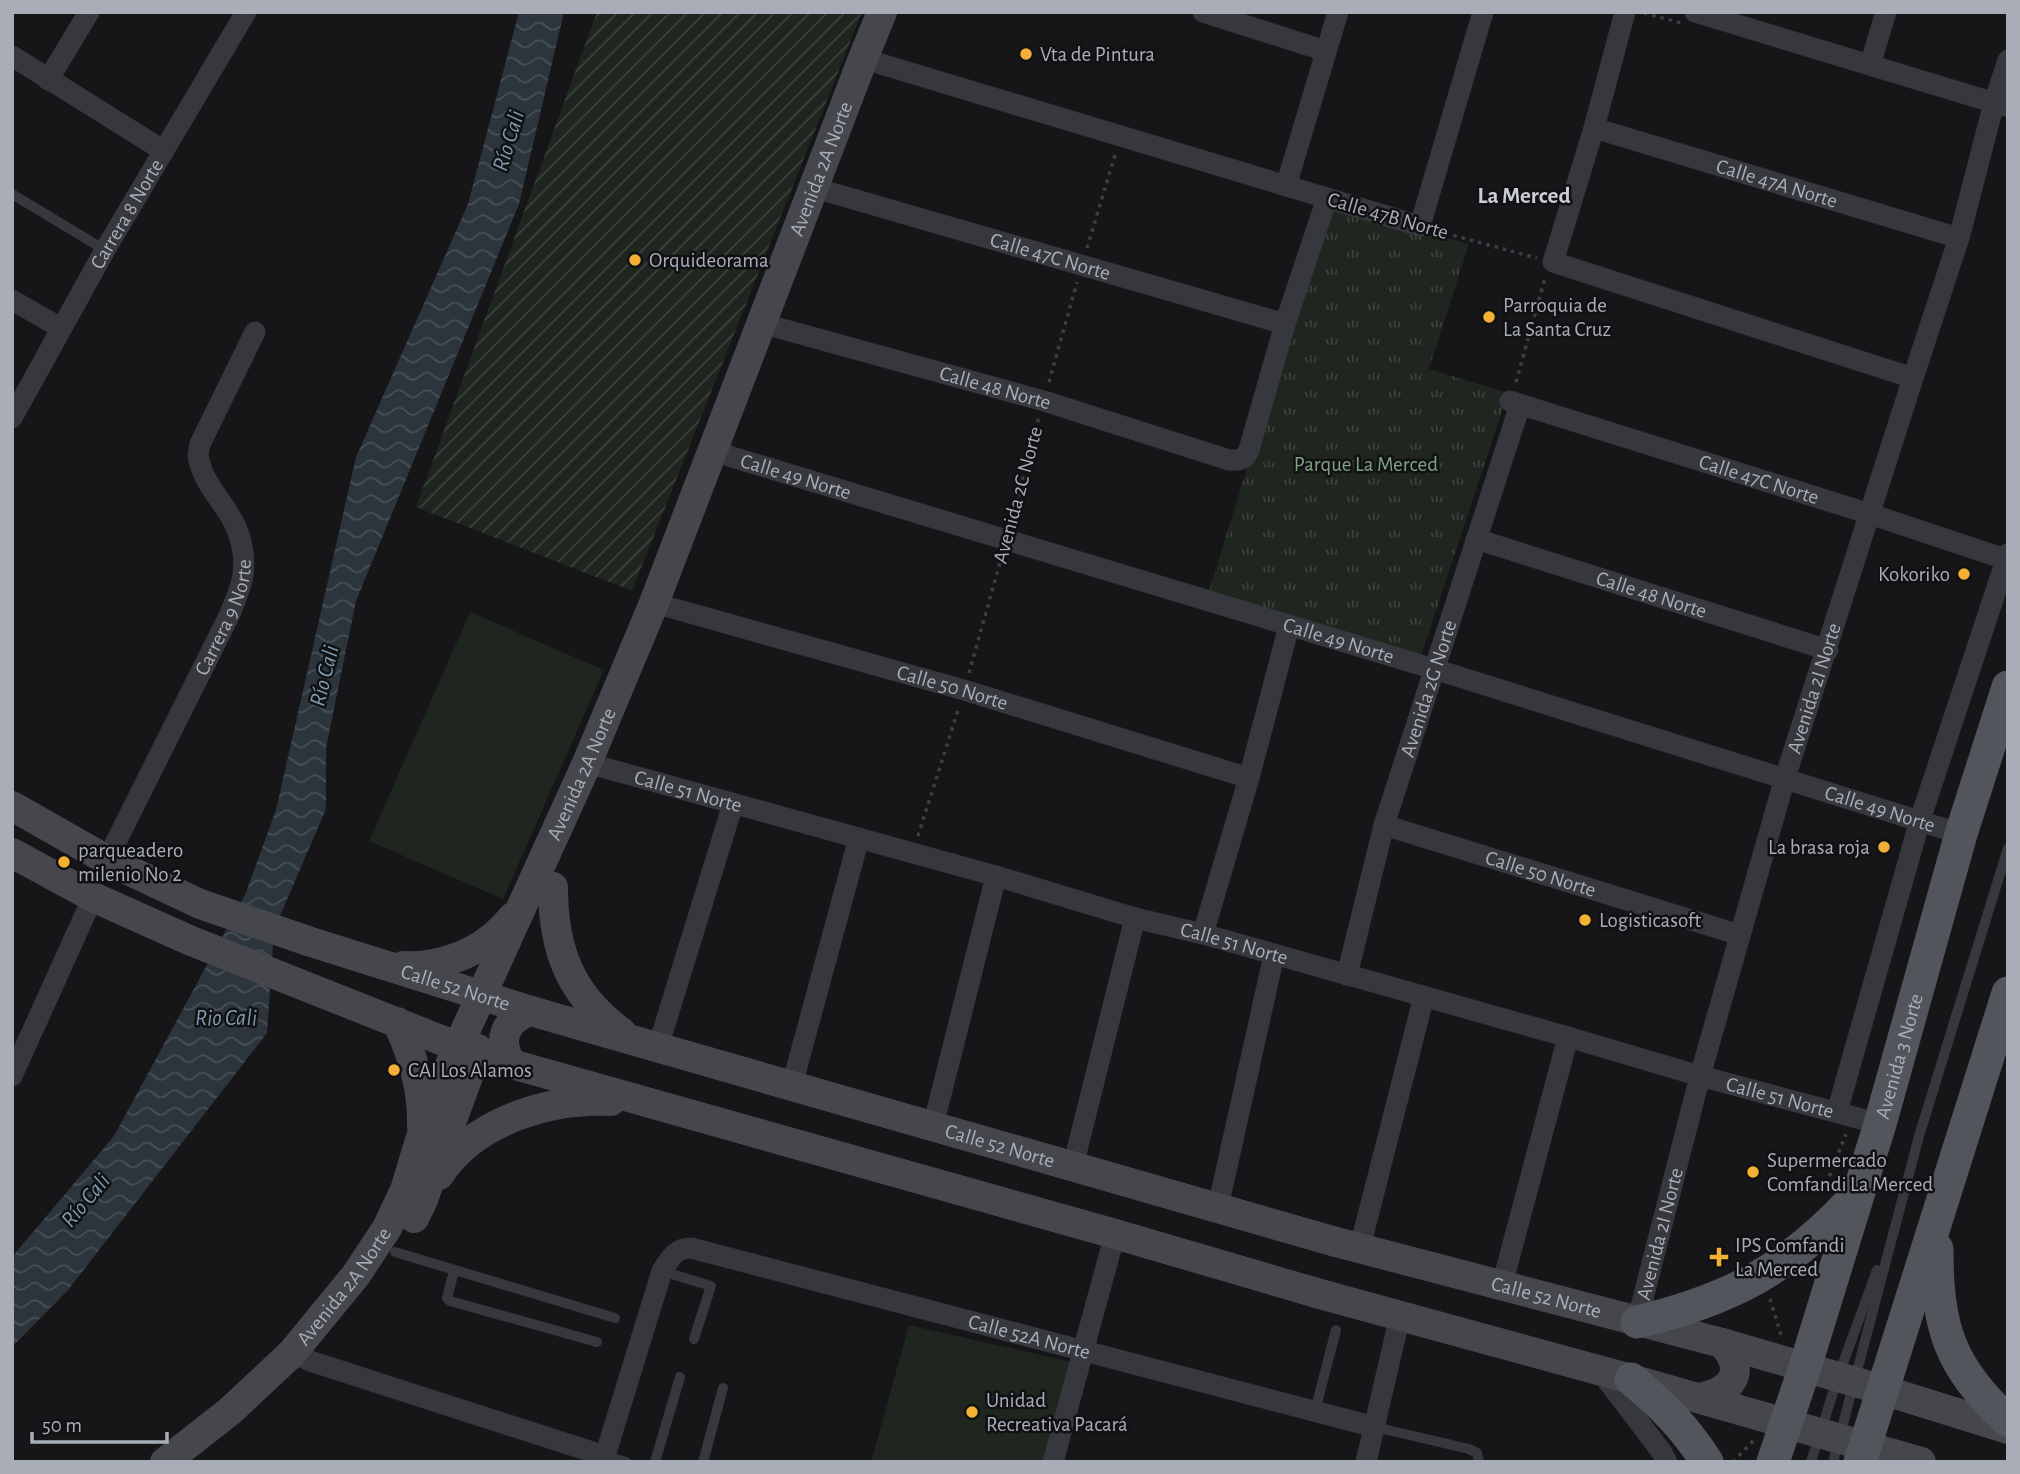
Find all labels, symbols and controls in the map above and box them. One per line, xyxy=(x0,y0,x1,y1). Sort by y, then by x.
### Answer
place label: Vta de Pintura xyxy=(1040,44,1155,65)
marker: Vta de Pintura xyxy=(1018,46,1034,62)
street label: Avenida 2A Norte xyxy=(785,99,856,239)
water label: Río Cali xyxy=(489,108,529,174)
street label: Carrera 8 Norte xyxy=(86,155,167,273)
street label: Calle 47A Norte xyxy=(1714,155,1840,211)
district label: La Merced xyxy=(1477,185,1571,208)
street label: Calle 47B Norte xyxy=(1325,189,1451,243)
street label: Calle 47C Norte xyxy=(988,229,1113,283)
place label: Orquideorama xyxy=(649,250,769,271)
marker: Orquideorama xyxy=(627,252,643,268)
place label: Parroquia de La Santa Cruz xyxy=(1503,295,1611,340)
marker: Parroquia de La Santa Cruz xyxy=(1481,309,1497,325)
street label: Calle 48 Norte xyxy=(937,362,1054,413)
street label: Avenida 2C Norte xyxy=(990,424,1046,566)
street label: Calle 49 Norte xyxy=(738,450,854,503)
street label: Calle 47C Norte xyxy=(1697,451,1821,508)
park label: Parque La Merced xyxy=(1294,454,1438,475)
street label: Carrera 9 Norte xyxy=(191,559,254,679)
place label: Kokoriko xyxy=(1878,564,1950,585)
marker: Kokoriko xyxy=(1956,566,1972,582)
street label: Calle 48 Norte xyxy=(1594,567,1709,622)
street label: Calle 49 Norte xyxy=(1281,614,1396,667)
street label: Avenida 2G Norte xyxy=(1396,617,1460,760)
street label: Avenida 2I Norte xyxy=(1783,621,1844,756)
water label: Río Cali xyxy=(306,643,344,709)
street label: Calle 50 Norte xyxy=(895,661,1010,713)
street label: Avenida 2A Norte xyxy=(543,705,619,843)
street label: Calle 51 Norte xyxy=(632,766,744,816)
street label: Calle 49 Norte xyxy=(1822,782,1938,836)
place label: La brasa roja xyxy=(1768,837,1870,858)
marker: La brasa roja xyxy=(1876,839,1892,855)
place label: parqueadero milenio No 2 xyxy=(78,840,183,885)
street label: Calle 50 Norte xyxy=(1483,846,1598,900)
marker: parqueadero milenio No 2 xyxy=(56,854,72,870)
place label: Logisticasoft xyxy=(1599,910,1701,931)
marker: Logisticasoft xyxy=(1577,912,1593,928)
street label: Calle 51 Norte xyxy=(1179,919,1290,968)
street label: Calle 52 Norte xyxy=(399,960,513,1014)
street label: Avenida 3 Norte xyxy=(1871,991,1926,1121)
water label: Rio Cali xyxy=(195,1007,257,1030)
place label: CAI Los Alamos xyxy=(408,1060,532,1081)
marker: CAI Los Alamos xyxy=(386,1062,402,1078)
street label: Calle 51 Norte xyxy=(1724,1073,1836,1122)
street label: Calle 52 Norte xyxy=(943,1120,1057,1171)
place label: Supermercado Comfandi La Merced xyxy=(1767,1150,1933,1195)
marker: Supermercado Comfandi La Merced xyxy=(1745,1164,1761,1180)
street label: Avenida 2I Norte xyxy=(1633,1166,1687,1302)
water label: Río Cali xyxy=(57,1170,115,1232)
street label: Avenida 2A Norte xyxy=(292,1224,395,1349)
place label: IPS Comfandi La Merced xyxy=(1735,1235,1845,1280)
marker: IPS Comfandi La Merced xyxy=(1709,1247,1729,1267)
street label: Calle 52 Norte xyxy=(1489,1273,1604,1321)
street label: Calle 52A Norte xyxy=(966,1311,1093,1363)
place label: Unidad Recreativa Pacará xyxy=(986,1390,1128,1435)
scale bar xyxy=(32,1400,166,1444)
marker: Unidad Recreativa Pacará xyxy=(964,1404,980,1420)
text: 50 m xyxy=(42,1415,82,1436)

